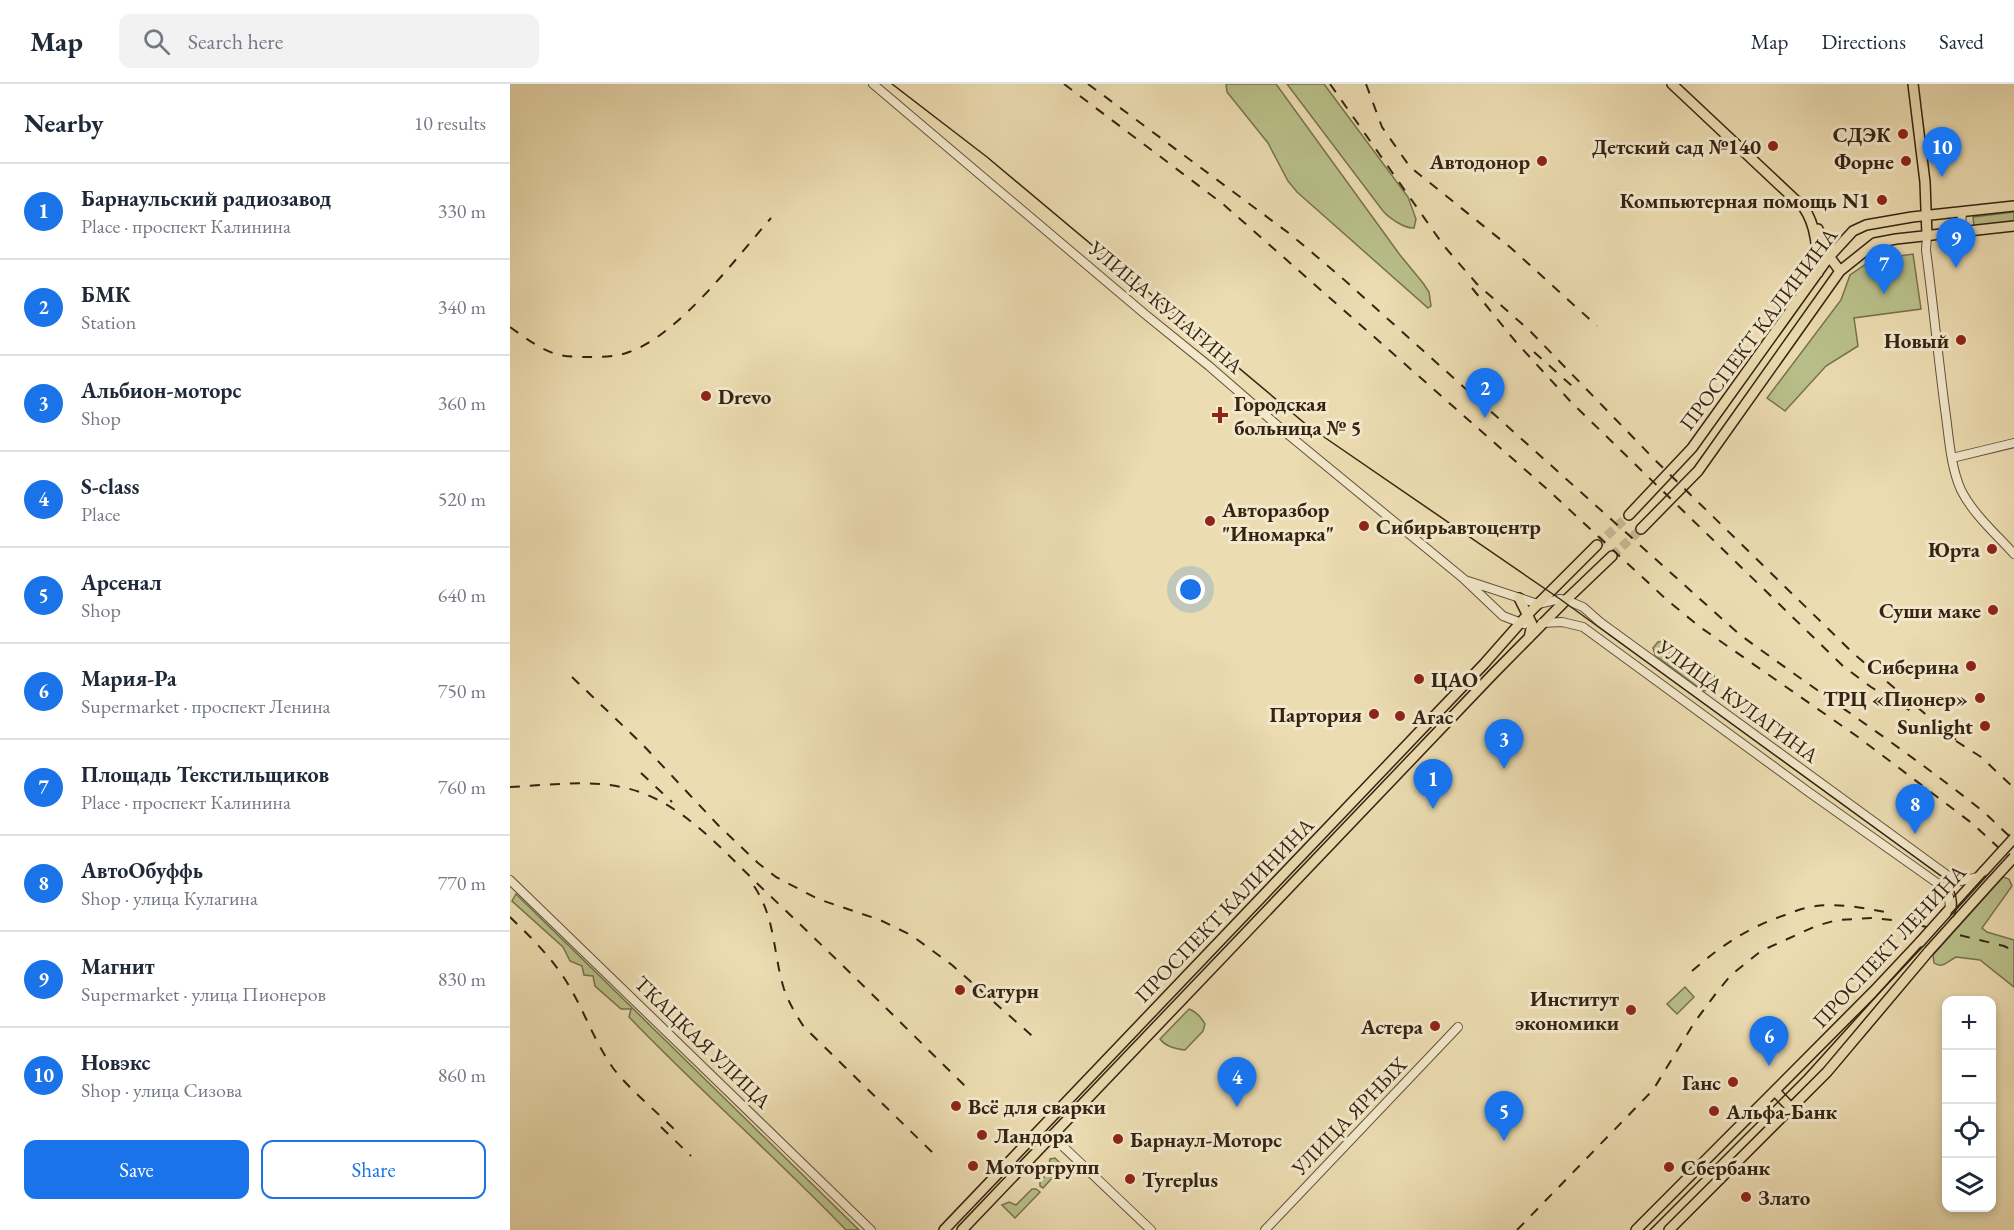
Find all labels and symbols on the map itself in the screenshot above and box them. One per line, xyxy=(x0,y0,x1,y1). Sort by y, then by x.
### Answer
place label: СДЭК xyxy=(1833,121,1892,148)
marker: СДЭК xyxy=(1896,127,1910,141)
pin: 10 xyxy=(1922,128,1962,177)
place label: Детский сад №140 xyxy=(1592,133,1761,160)
marker: Детский сад №140 xyxy=(1766,139,1780,153)
place label: Автодонор xyxy=(1428,148,1530,175)
place label: Форне xyxy=(1834,148,1894,175)
marker: Автодонор xyxy=(1535,154,1549,168)
marker: Форне xyxy=(1899,154,1913,168)
place label: Компьютерная помощь N1 xyxy=(1620,187,1870,214)
marker: Компьютерная помощь N1 xyxy=(1875,193,1889,207)
pin: 9 xyxy=(1936,218,1976,268)
street label: ПРОСПЕКТ КАЛИНИНА xyxy=(1673,222,1843,436)
street label: УЛИЦА КУЛАГИНА xyxy=(1083,234,1249,380)
pin: 7 xyxy=(1864,244,1904,294)
place label: Новый xyxy=(1884,327,1949,354)
marker: Новый xyxy=(1954,333,1968,347)
pin: 2 xyxy=(1466,368,1504,418)
place label: Drevo xyxy=(718,383,772,410)
marker: Drevo xyxy=(699,389,713,403)
place label: Городская больница № 5 xyxy=(1234,390,1362,441)
marker: Городская больница № 5 xyxy=(1211,406,1229,424)
place label: Авторазбор "Иномарка" xyxy=(1221,496,1334,547)
place label: Сибирьавтоцентр xyxy=(1376,513,1541,540)
marker: Авторазбор "Иномарка" xyxy=(1203,514,1217,528)
marker: Сибирьавтоцентр xyxy=(1357,519,1371,533)
place label: Юрта xyxy=(1928,536,1981,563)
marker: Юрта xyxy=(1985,542,1999,556)
your location xyxy=(1176,575,1205,604)
place label: Суши маке xyxy=(1879,597,1981,624)
marker: Суши маке xyxy=(1986,603,2000,617)
street label: УЛИЦА КУЛАГИНА xyxy=(1651,633,1824,769)
place label: Сиберина xyxy=(1867,653,1960,680)
marker: Сиберина xyxy=(1964,659,1978,673)
place label: ЦАО xyxy=(1431,666,1478,693)
marker: ЦАО xyxy=(1412,672,1426,686)
place label: ТРЦ «Пионер» xyxy=(1823,685,1968,712)
marker: ТРЦ «Пионер» xyxy=(1973,691,1987,705)
place label: Партория xyxy=(1269,701,1362,728)
place label: Агас xyxy=(1411,703,1454,730)
marker: Партория xyxy=(1367,707,1381,721)
marker: Агас xyxy=(1393,709,1407,723)
place label: Sunlight xyxy=(1897,713,1973,740)
marker: Sunlight xyxy=(1978,719,1992,733)
pin: 3 xyxy=(1484,720,1524,769)
pin: 1 xyxy=(1414,760,1452,809)
pin: 8 xyxy=(1896,784,1934,834)
street label: ПРОСПЕКТ КАЛИНИНА xyxy=(1129,811,1320,1008)
street label: ПРОСПЕКТ ЛЕНИНА xyxy=(1806,858,1972,1033)
street label: ТКАЦКАЯ УЛИЦА xyxy=(629,970,777,1115)
place label: Сатурн xyxy=(972,977,1039,1004)
marker: Сатурн xyxy=(953,983,967,997)
place label: Институт экономики xyxy=(1515,985,1620,1036)
marker: Институт экономики xyxy=(1624,1003,1638,1017)
place label: Астера xyxy=(1360,1013,1424,1040)
pin: 6 xyxy=(1750,1016,1788,1066)
marker: Астера xyxy=(1428,1019,1442,1033)
street label: УЛИЦА ЯРНЫХ xyxy=(1285,1051,1413,1182)
pin: 4 xyxy=(1218,1058,1256,1107)
place label: Ганс xyxy=(1682,1069,1721,1096)
marker: Ганс xyxy=(1726,1075,1740,1089)
pin: 5 xyxy=(1484,1092,1524,1141)
place label: Всё для сварки xyxy=(968,1093,1106,1120)
place label: Альфа-Банк xyxy=(1725,1098,1838,1125)
marker: Всё для сварки xyxy=(949,1099,963,1113)
marker: Альфа-Банк xyxy=(1707,1104,1721,1118)
place label: Ландора xyxy=(994,1122,1074,1149)
place label: Барнаул-Моторс xyxy=(1130,1126,1282,1153)
marker: Ландора xyxy=(975,1128,989,1142)
marker: Барнаул-Моторс xyxy=(1111,1132,1125,1146)
place label: Моторгрупп xyxy=(985,1153,1100,1180)
place label: Сбербанк xyxy=(1681,1154,1771,1181)
marker: Моторгрупп xyxy=(966,1159,980,1173)
marker: Сбербанк xyxy=(1662,1160,1676,1174)
place label: Tyreplus xyxy=(1142,1166,1218,1193)
marker: Tyreplus xyxy=(1123,1172,1137,1186)
place label: Злато xyxy=(1758,1184,1811,1211)
marker: Злато xyxy=(1739,1190,1753,1204)

